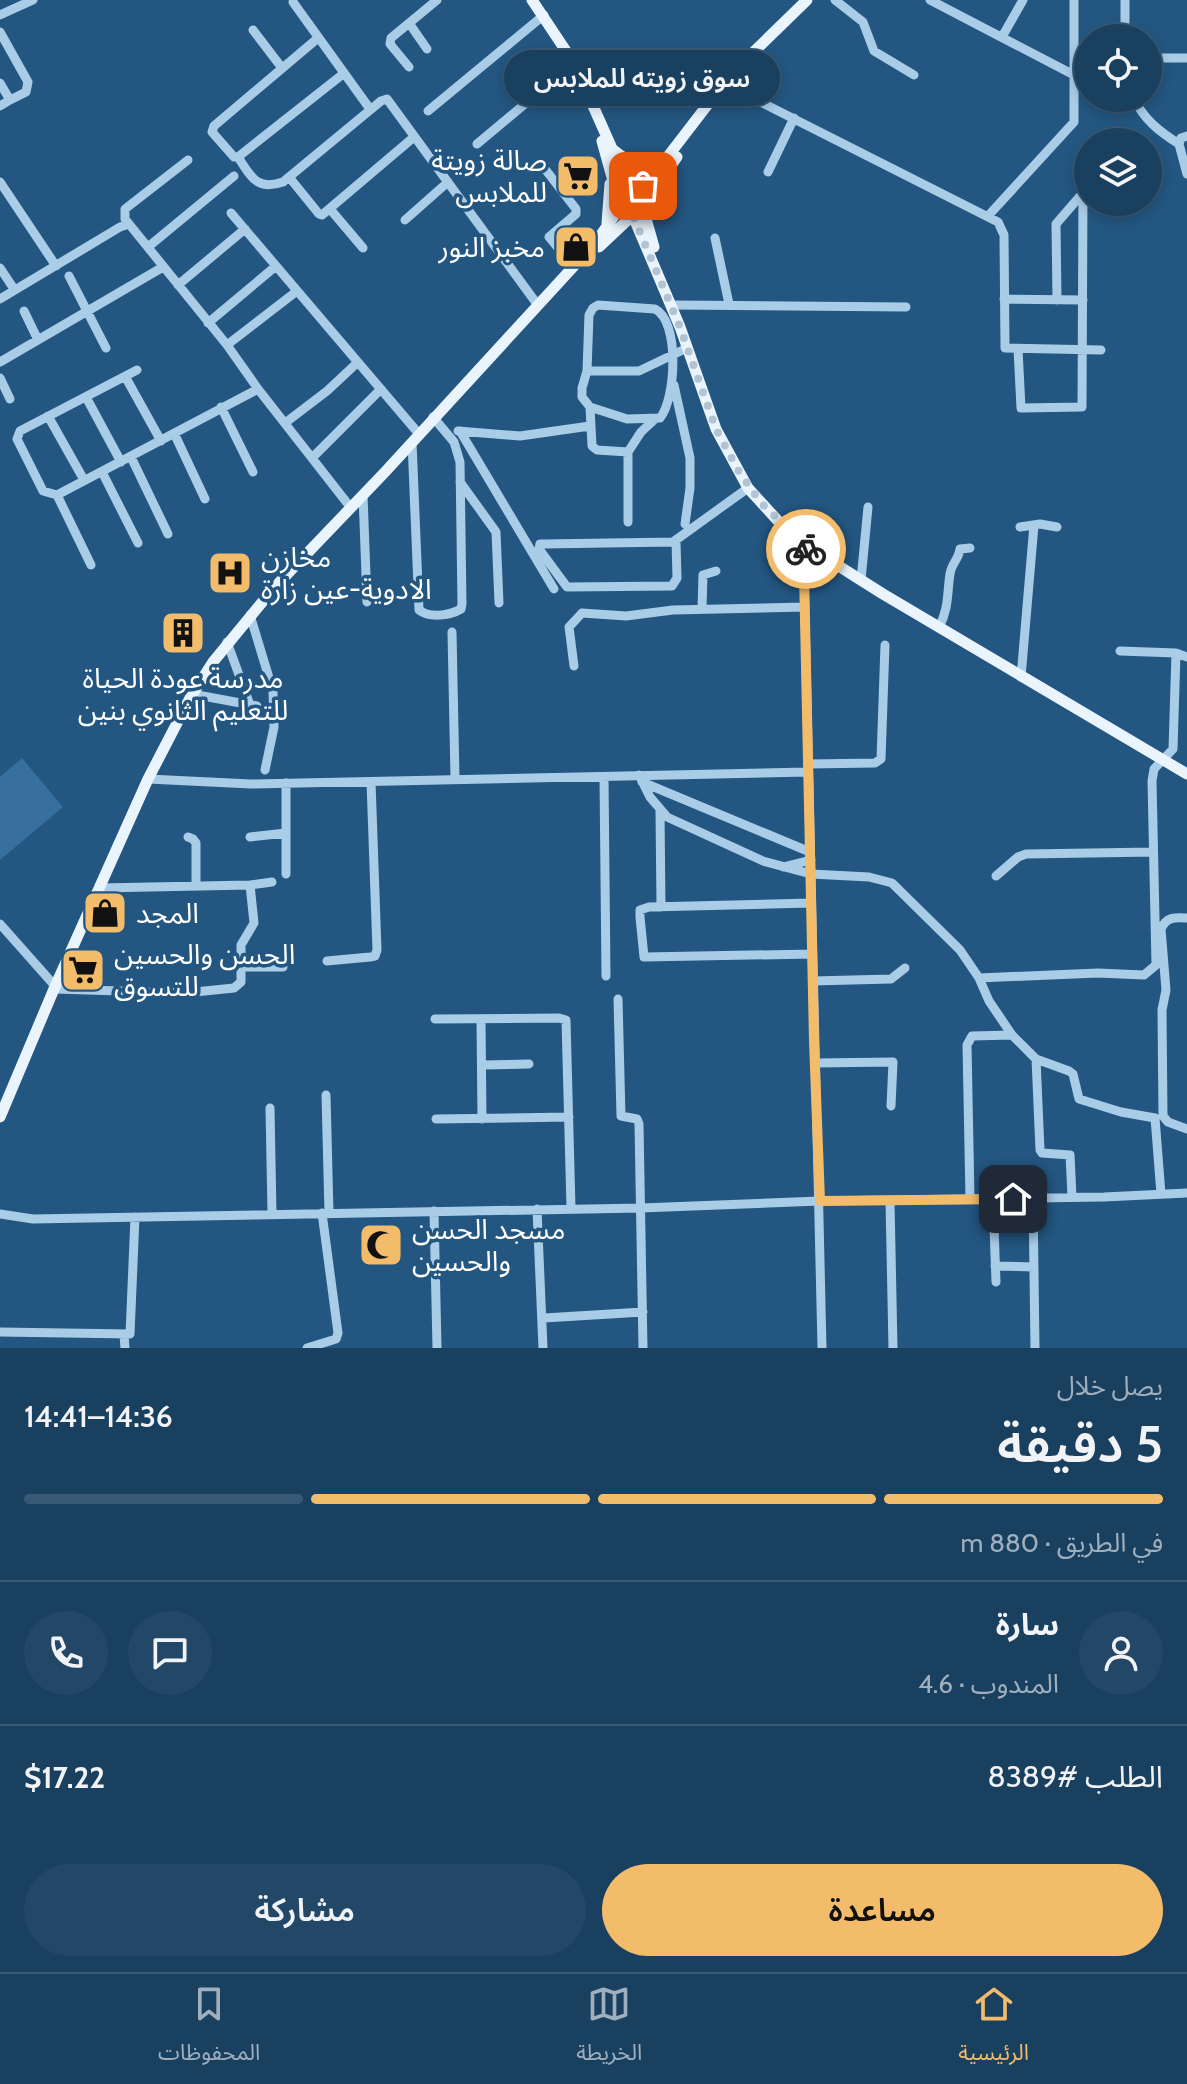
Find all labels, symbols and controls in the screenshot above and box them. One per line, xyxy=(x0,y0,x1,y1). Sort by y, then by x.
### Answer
map controls xyxy=(1074,24,1162,216)
button: locate xyxy=(1074,24,1162,112)
callout: سوق زويته للملابس xyxy=(505,50,781,106)
text: سوق زويته للملابس xyxy=(534,62,750,94)
button: layers xyxy=(1074,128,1162,216)
place label: صالة زويتة للملابس xyxy=(431,143,547,209)
supermarket icon: صالة زويتة للملابس xyxy=(554,152,602,200)
pin xyxy=(609,152,677,220)
icon: bag xyxy=(621,164,665,208)
shop icon: مخبز النور xyxy=(552,223,600,271)
place label: مخبز النور xyxy=(437,230,545,264)
courier xyxy=(766,509,846,589)
icon: bike xyxy=(784,527,828,571)
place label: مخازن الادوية-عين زارة xyxy=(261,540,432,606)
hospital icon: مخازن الادوية-عين زارة xyxy=(206,549,254,597)
building icon: مدرسة عودة الحياة للتعليم الثانوي بنين xyxy=(159,609,207,657)
place label: مدرسة عودة الحياة للتعليم الثانوي بنين xyxy=(78,661,288,732)
shop icon: المجد xyxy=(81,889,129,937)
place label: المجد xyxy=(136,896,199,930)
place label: الحسن والحسين للتسوق xyxy=(114,937,295,1003)
supermarket icon: الحسن والحسين للتسوق xyxy=(59,946,107,994)
pin xyxy=(979,1165,1047,1233)
icon: home xyxy=(991,1177,1035,1221)
place label: مسجد الحسن والحسين xyxy=(412,1212,566,1278)
mosque icon: مسجد الحسن والحسين xyxy=(357,1221,405,1269)
text: يصل خلال xyxy=(1057,1370,1163,1402)
text: 14:36–14:41 xyxy=(24,1398,173,1435)
text: 5 دقيقة xyxy=(997,1412,1163,1475)
text: في الطريق · 880 m xyxy=(960,1527,1163,1559)
text: سارة xyxy=(996,1606,1059,1643)
button: phone xyxy=(24,1611,108,1695)
button: chat xyxy=(128,1611,212,1695)
button: person xyxy=(1079,1611,1163,1695)
text: المندوب · 4.6 xyxy=(918,1668,1059,1700)
text: الطلب #8389 xyxy=(987,1758,1163,1795)
text: $17.22 xyxy=(24,1759,105,1796)
button: مشاركة xyxy=(24,1864,586,1956)
button: مساعدة xyxy=(602,1864,1163,1956)
tab: المحفوظات xyxy=(158,1982,260,2076)
tab: الخريطة xyxy=(576,1982,642,2076)
tab: الرئيسية xyxy=(958,1982,1029,2076)

